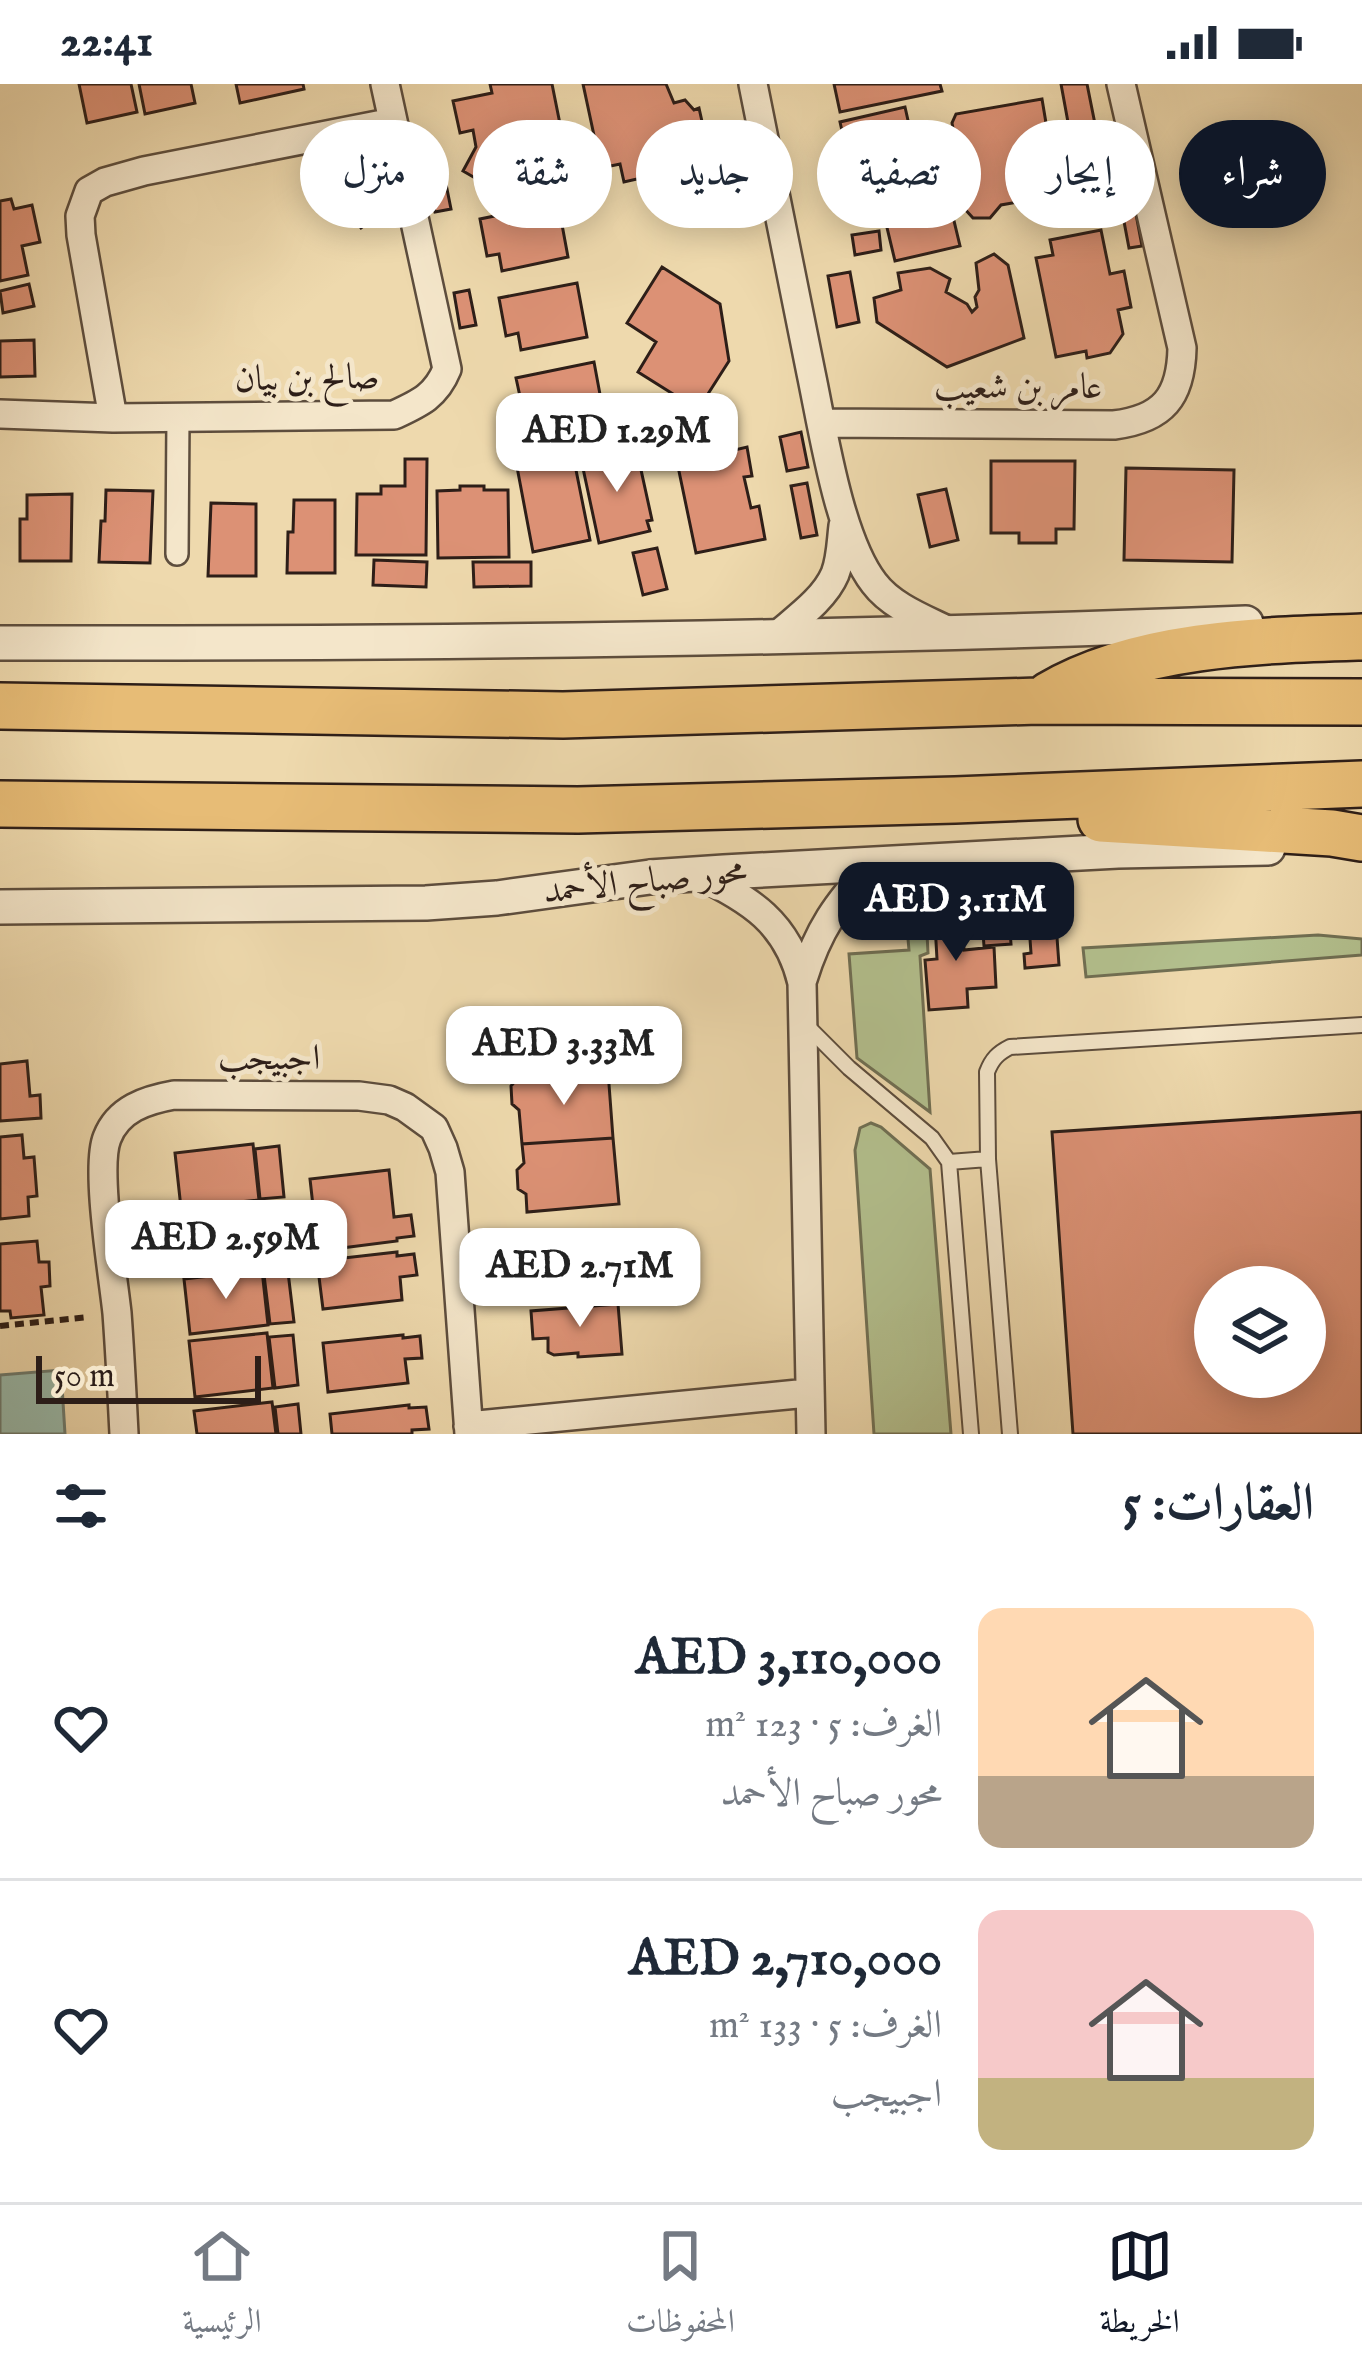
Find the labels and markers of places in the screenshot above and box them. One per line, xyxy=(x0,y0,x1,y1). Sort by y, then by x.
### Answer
pin: AED 1.29M xyxy=(480,393,754,495)
pin: AED 3.11M xyxy=(819,862,1093,964)
pin: AED 3.33M xyxy=(427,1006,701,1108)
pin: AED 2.59M xyxy=(89,1200,363,1302)
pin: AED 2.71M xyxy=(443,1228,717,1330)

